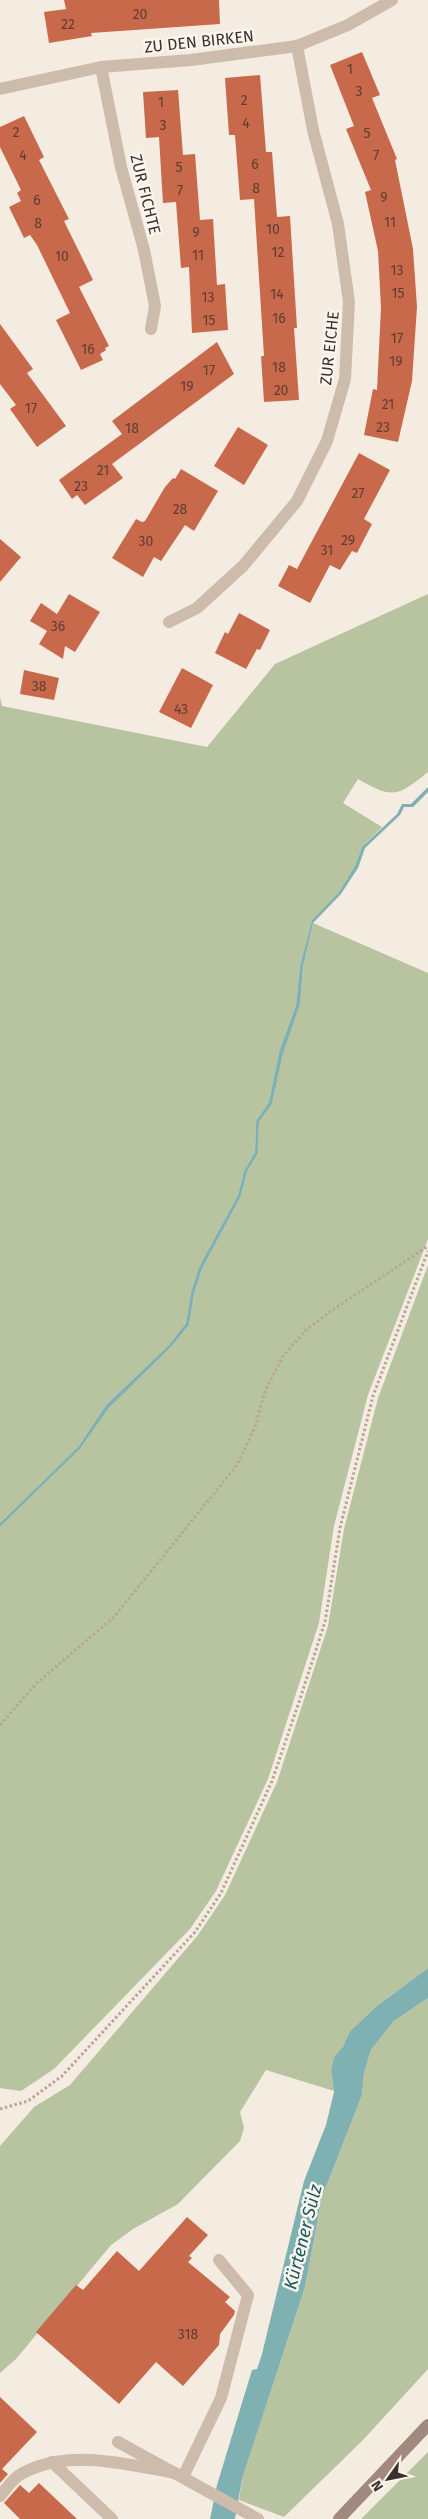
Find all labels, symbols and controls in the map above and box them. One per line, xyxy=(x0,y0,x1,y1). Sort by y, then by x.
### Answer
house number: 20 xyxy=(133,6,148,23)
house number: 22 xyxy=(61,16,75,33)
street label: ZU DEN BIRKEN xyxy=(143,26,255,57)
house number: 1 xyxy=(347,61,353,78)
house number: 3 xyxy=(356,83,363,100)
house number: 2 xyxy=(241,92,248,109)
house number: 1 xyxy=(158,94,164,111)
house number: 4 xyxy=(242,115,250,132)
house number: 3 xyxy=(160,117,167,134)
house number: 2 xyxy=(13,124,20,141)
house number: 5 xyxy=(363,125,371,142)
house number: 4 xyxy=(19,147,27,164)
house number: 7 xyxy=(373,147,379,164)
street label: ZUR FICHTE xyxy=(126,152,165,236)
house number: 6 xyxy=(251,156,259,173)
house number: 5 xyxy=(175,159,183,176)
house number: 8 xyxy=(252,180,260,197)
house number: 7 xyxy=(177,182,183,199)
house number: 9 xyxy=(380,189,388,206)
house number: 6 xyxy=(33,192,41,209)
house number: 11 xyxy=(384,214,396,231)
house number: 8 xyxy=(34,215,42,232)
house number: 10 xyxy=(266,221,280,238)
house number: 9 xyxy=(192,224,200,241)
house number: 12 xyxy=(272,244,285,261)
house number: 11 xyxy=(192,247,204,264)
house number: 10 xyxy=(55,248,69,265)
house number: 13 xyxy=(390,262,404,279)
house number: 15 xyxy=(391,285,405,302)
house number: 14 xyxy=(270,286,284,303)
house number: 13 xyxy=(201,289,215,306)
house number: 16 xyxy=(272,310,286,327)
street label: ZUR EICHE xyxy=(316,310,343,386)
house number: 15 xyxy=(202,312,216,329)
house number: 17 xyxy=(391,330,403,347)
house number: 16 xyxy=(81,341,95,358)
house number: 19 xyxy=(389,353,403,370)
house number: 18 xyxy=(272,359,286,376)
house number: 17 xyxy=(203,362,215,379)
house number: 19 xyxy=(180,378,194,395)
house number: 20 xyxy=(274,382,289,399)
house number: 21 xyxy=(382,396,394,413)
house number: 17 xyxy=(25,400,37,417)
house number: 23 xyxy=(376,419,390,436)
house number: 18 xyxy=(125,420,139,437)
house number: 21 xyxy=(97,462,109,479)
house number: 23 xyxy=(74,478,88,495)
house number: 27 xyxy=(351,485,365,502)
house number: 28 xyxy=(173,501,188,518)
house number: 29 xyxy=(341,532,355,549)
house number: 30 xyxy=(139,533,154,550)
house number: 31 xyxy=(321,542,333,559)
house number: 36 xyxy=(51,618,65,635)
house number: 38 xyxy=(32,678,47,695)
house number: 43 xyxy=(174,701,188,718)
water label: Kürtener Sülz xyxy=(279,2182,327,2292)
house number: 318 xyxy=(178,2326,198,2343)
north arrow xyxy=(363,2454,413,2504)
text: N xyxy=(368,2477,387,2494)

